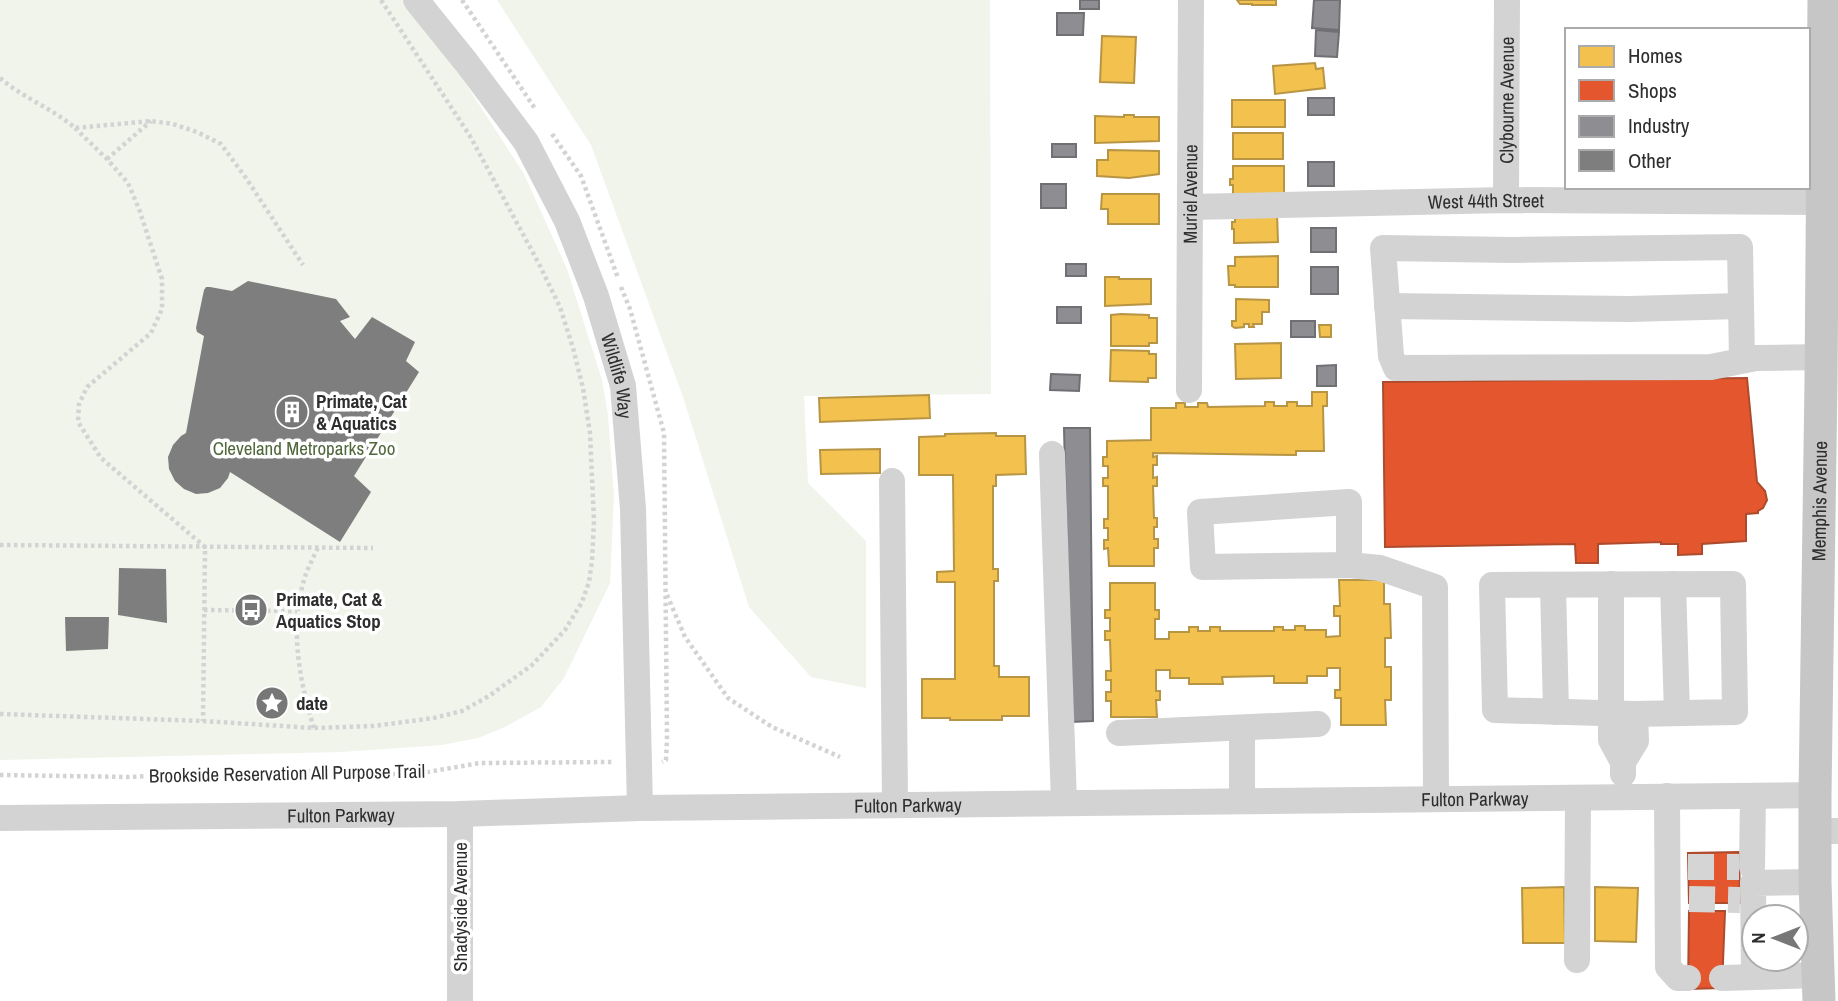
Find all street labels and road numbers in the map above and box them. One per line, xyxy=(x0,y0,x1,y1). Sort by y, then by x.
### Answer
street label: Clybourne Avenue xyxy=(1493,36,1520,164)
street label: Muriel Avenue xyxy=(1177,144,1203,244)
street label: West 44th Street xyxy=(1428,187,1545,215)
street label: Wildlife Way xyxy=(595,330,639,420)
street label: Memphis Avenue xyxy=(1805,441,1833,561)
street label: Brookside Reservation All Purpose Trail xyxy=(149,758,425,788)
street label: Fulton Parkway xyxy=(1421,785,1529,812)
street label: Fulton Parkway xyxy=(854,791,962,819)
street label: Fulton Parkway xyxy=(287,802,395,829)
street label: Shadyside Avenue xyxy=(447,842,473,972)

